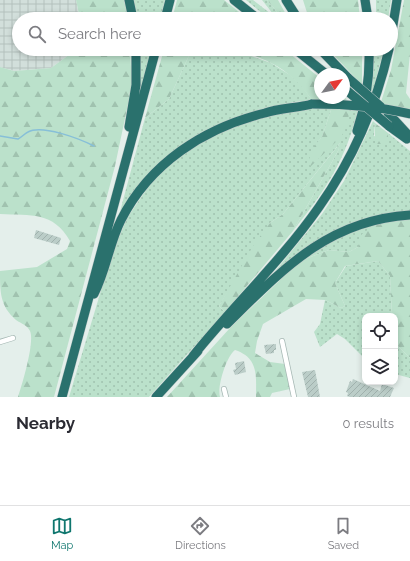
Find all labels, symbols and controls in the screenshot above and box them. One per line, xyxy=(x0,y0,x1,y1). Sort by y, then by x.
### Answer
search box xyxy=(12,12,398,56)
icon: search xyxy=(26,23,48,45)
text: Search here xyxy=(58,25,141,43)
north arrow xyxy=(314,68,350,104)
map controls xyxy=(362,313,398,385)
button: locate xyxy=(362,313,398,349)
button: layers xyxy=(362,349,398,385)
text: Nearby xyxy=(16,413,75,433)
text: 0 results xyxy=(343,416,394,431)
tab: Map xyxy=(51,515,73,552)
tab: Directions xyxy=(175,515,226,552)
tab: Saved xyxy=(328,515,359,552)

